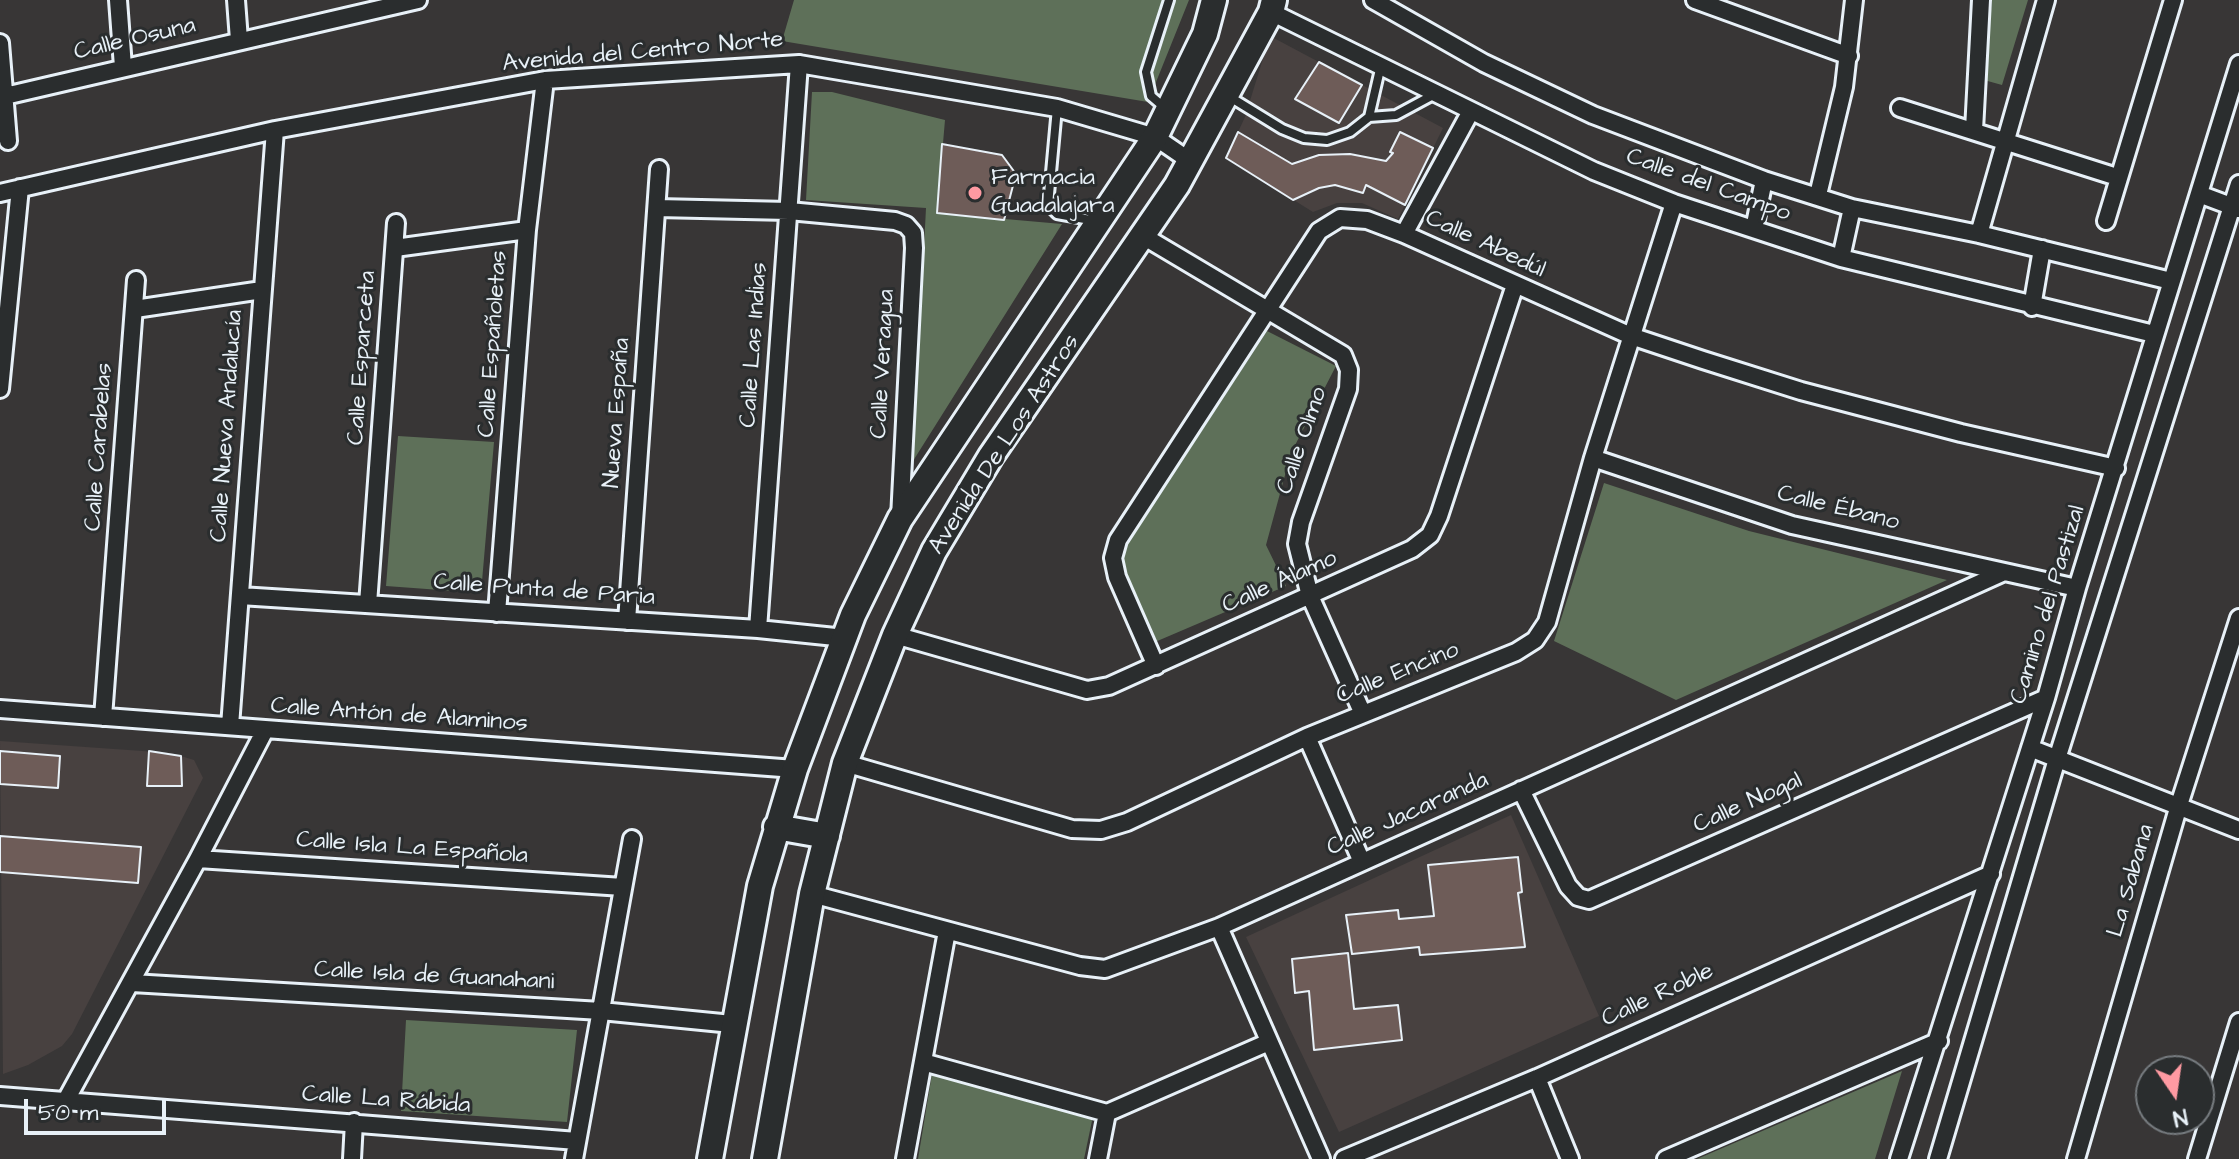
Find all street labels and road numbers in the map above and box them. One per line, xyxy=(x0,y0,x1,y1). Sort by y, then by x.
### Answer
street label: Calle Osuna xyxy=(71,12,199,68)
street label: Avenida del Centro Norte xyxy=(501,26,785,80)
street label: Calle del Campo xyxy=(1622,143,1794,229)
street label: Calle Abedúl xyxy=(1420,205,1550,285)
street label: Calle Españoletas xyxy=(473,250,515,438)
street label: Calle Las Indias xyxy=(735,261,775,429)
street label: Calle Esparceta xyxy=(343,270,383,446)
street label: Calle Veragua xyxy=(866,289,902,439)
street label: Calle Nueva Andalucía xyxy=(206,309,250,543)
street label: Avenida De Los Astros xyxy=(923,330,1087,560)
street label: Nueva España xyxy=(598,337,638,489)
street label: Calle Carabelas xyxy=(80,362,120,532)
street label: Calle Olmo xyxy=(1271,384,1335,498)
street label: Calle Ébano xyxy=(1774,480,1902,538)
street label: Camino del Pastizal xyxy=(2005,502,2093,708)
street label: Calle Álamo xyxy=(1218,545,1342,621)
street label: Calle Punta de Paria xyxy=(432,569,656,613)
street label: Calle Encino xyxy=(1332,636,1464,712)
street label: Calle Antón de Alaminos xyxy=(269,693,529,739)
street label: Calle Jacaranda xyxy=(1323,767,1493,863)
street label: Calle Nogal xyxy=(1689,767,1807,841)
street label: La Sabana xyxy=(2102,821,2162,941)
street label: Calle Isla La Española xyxy=(295,827,529,871)
street label: Calle Isla de Guanahani xyxy=(313,956,555,998)
street label: Calle Roble xyxy=(1597,958,1719,1034)
street label: Calle La Rábida xyxy=(301,1081,471,1121)

